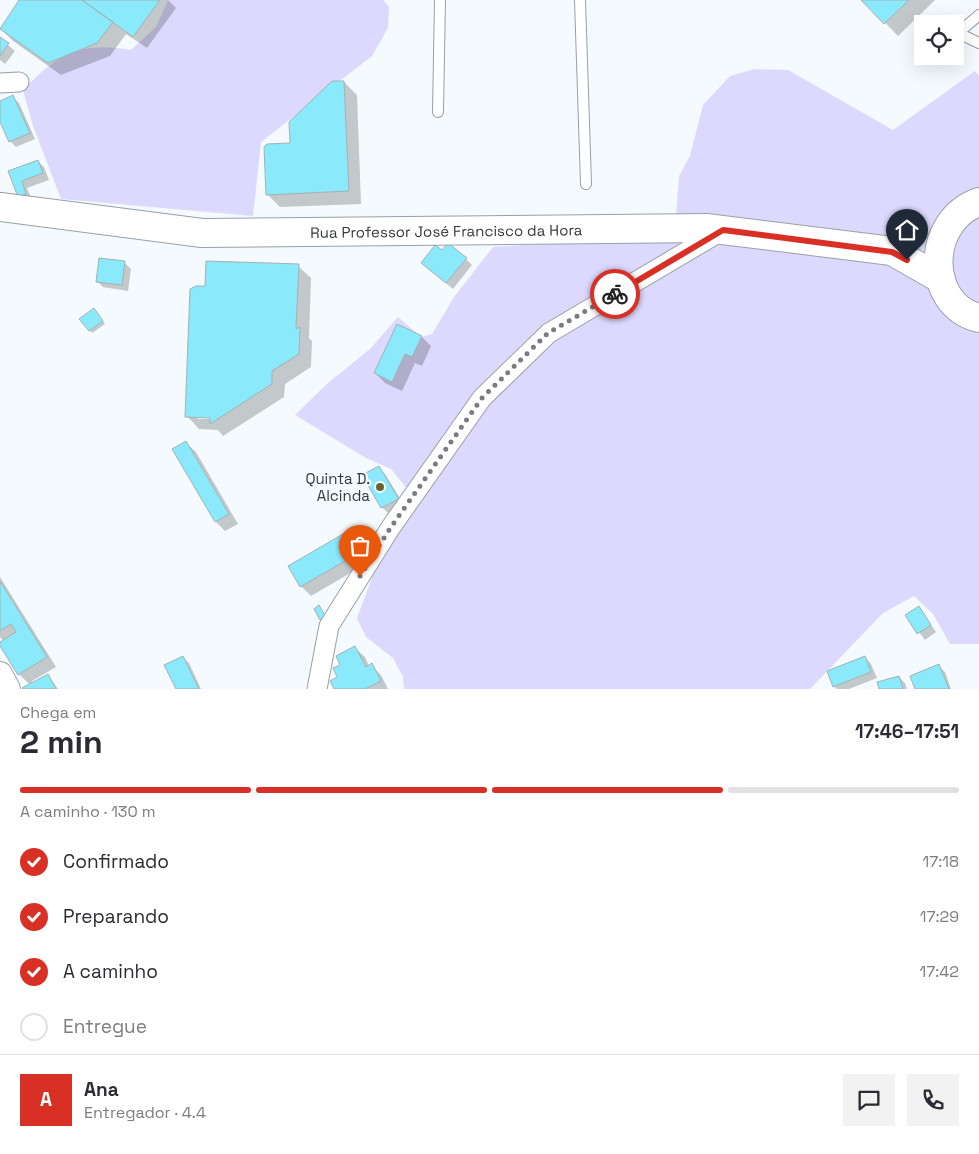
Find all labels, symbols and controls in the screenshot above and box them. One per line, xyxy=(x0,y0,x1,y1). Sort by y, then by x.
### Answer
map controls xyxy=(914,15,964,65)
button: locate xyxy=(914,15,964,65)
pin xyxy=(886,209,928,260)
icon: home xyxy=(893,216,921,244)
street label: Rua Professor José Francisco da Hora xyxy=(310,220,583,241)
courier xyxy=(590,269,640,319)
icon: bike xyxy=(601,280,629,308)
place label: Quinta D. Alcinda xyxy=(305,469,370,505)
marker: Quinta D. Alcinda xyxy=(374,481,386,493)
pin xyxy=(339,525,381,576)
icon: bag xyxy=(346,532,374,560)
text: Chega em xyxy=(20,702,96,723)
text: 17:46–17:51 xyxy=(855,719,959,744)
text: 2 min xyxy=(20,722,103,762)
text: A caminho · 130 m xyxy=(20,801,156,822)
icon: check xyxy=(20,848,48,876)
text: Confirmado xyxy=(63,849,169,874)
text: 17:18 xyxy=(923,851,959,872)
icon: check xyxy=(20,903,48,931)
text: Preparando xyxy=(63,904,169,929)
text: 17:29 xyxy=(920,906,959,927)
icon: check xyxy=(20,958,48,986)
text: A caminho xyxy=(63,959,158,984)
text: 17:42 xyxy=(920,961,959,982)
text: Entregue xyxy=(63,1014,147,1039)
button: chat xyxy=(843,1074,895,1126)
button: phone xyxy=(907,1074,959,1126)
text: Ana xyxy=(84,1077,119,1102)
text: A xyxy=(40,1087,52,1112)
text: Entregador · 4.4 xyxy=(84,1102,206,1123)

